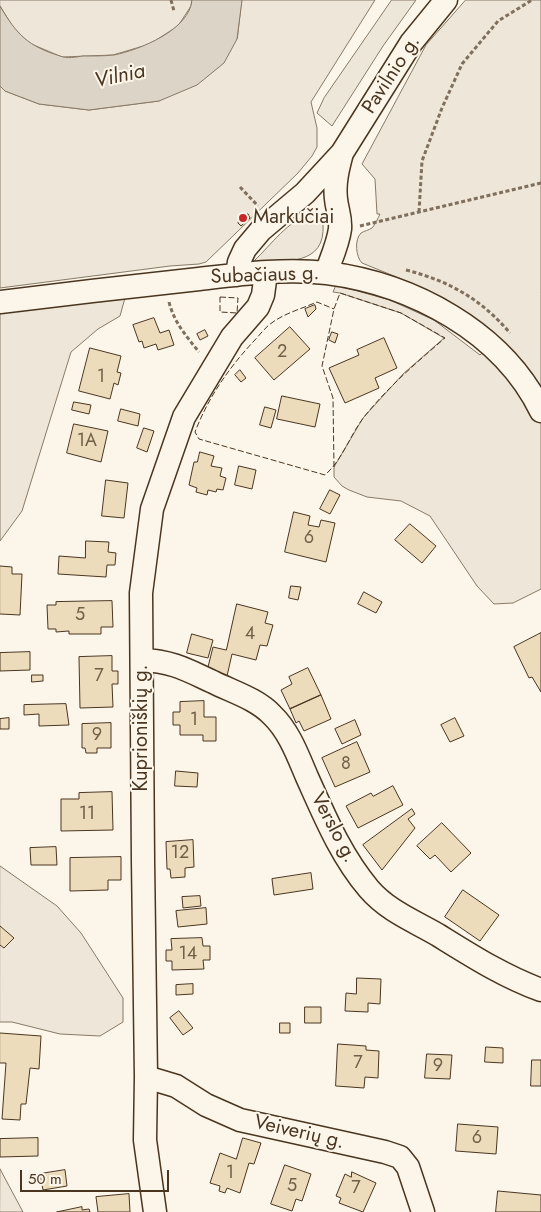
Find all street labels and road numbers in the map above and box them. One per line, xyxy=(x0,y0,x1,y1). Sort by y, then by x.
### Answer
street label: Pavilnio g. xyxy=(358,31,426,119)
street label: Subačiaus g. xyxy=(210,262,320,290)
street label: Kuprioniškių g. xyxy=(130,664,154,792)
street label: Verslo g. xyxy=(305,789,361,867)
street label: Veiverių g. xyxy=(252,1111,346,1155)

